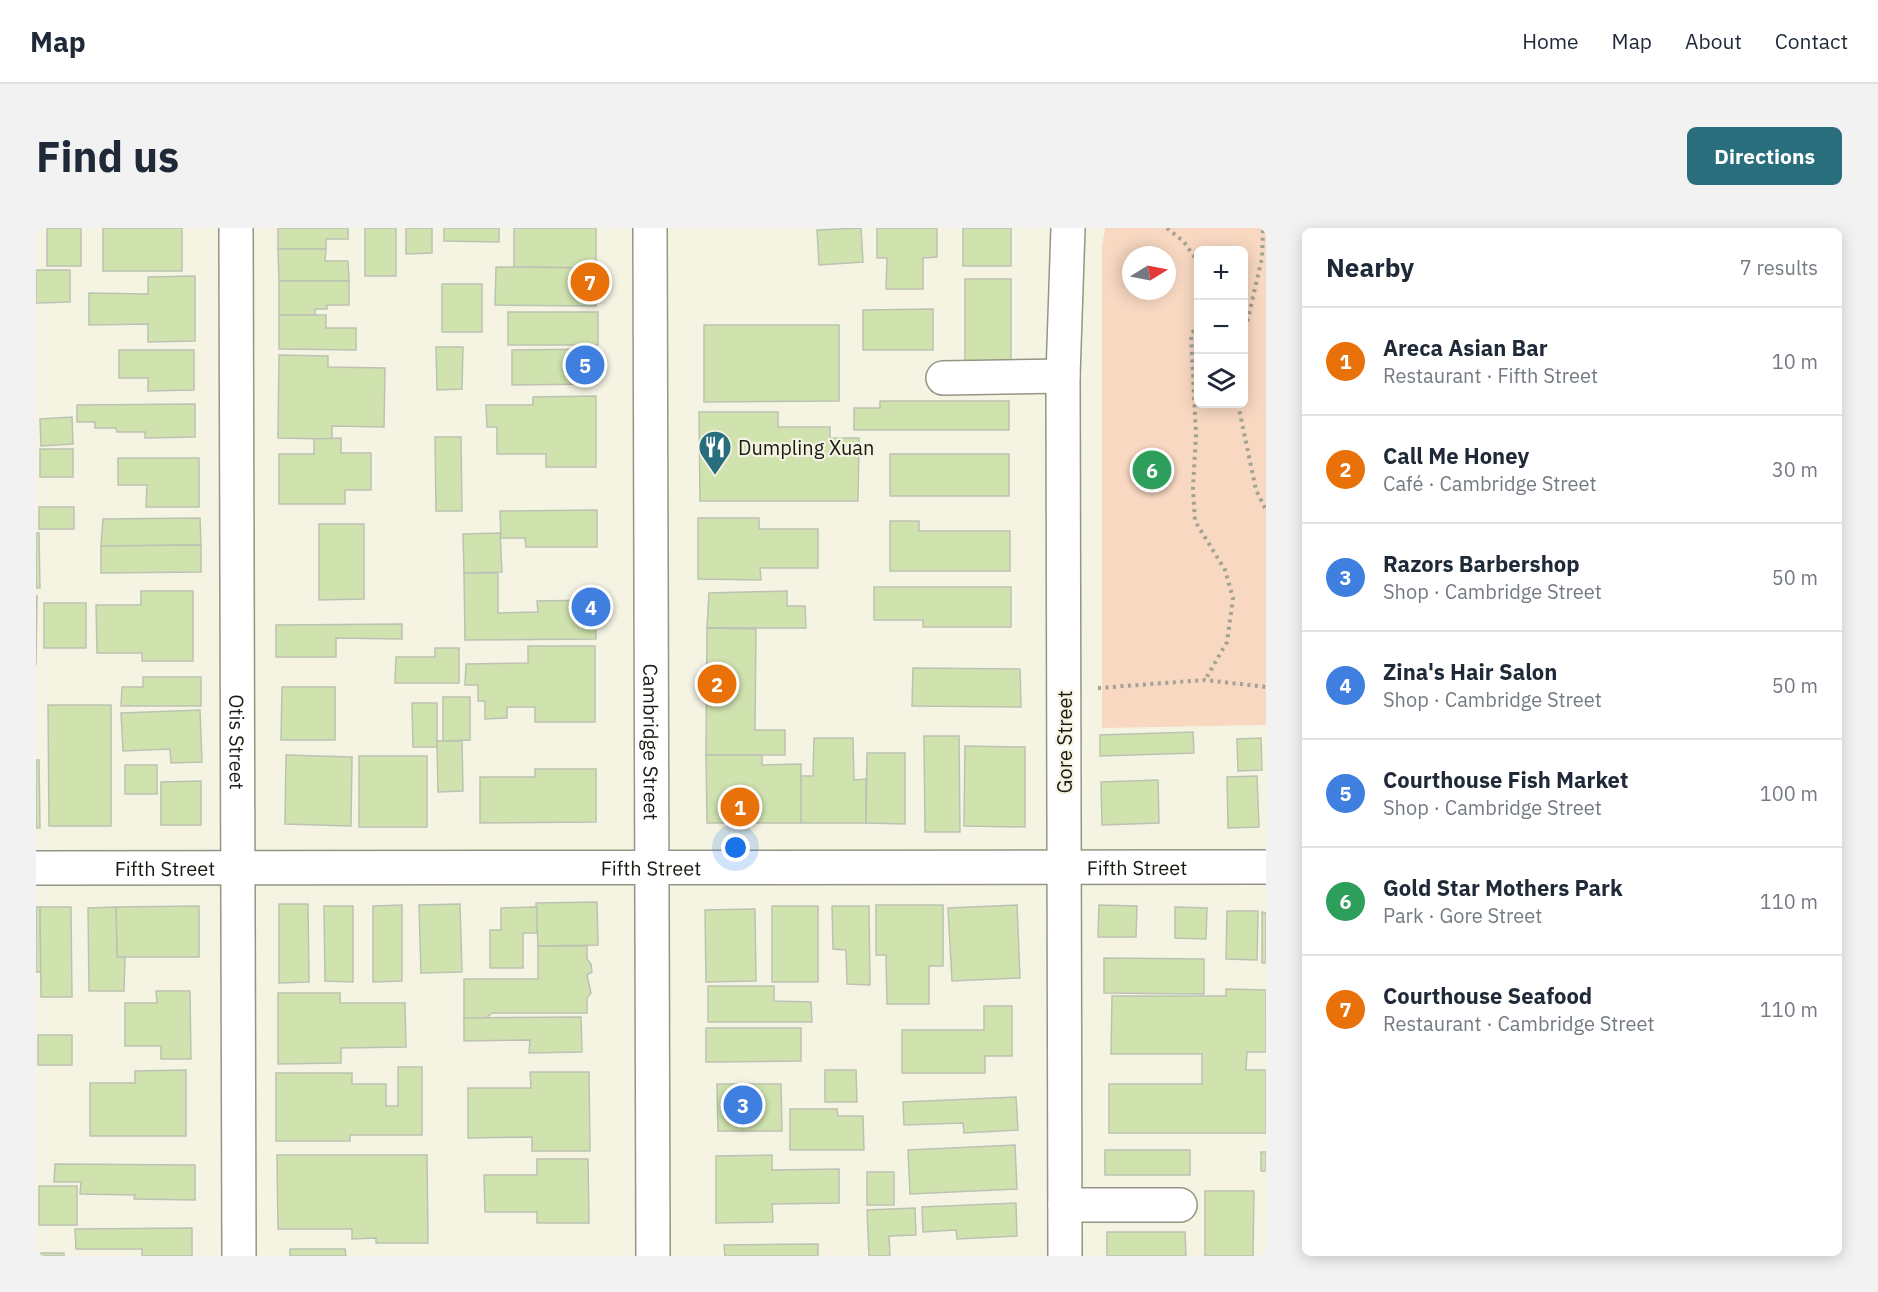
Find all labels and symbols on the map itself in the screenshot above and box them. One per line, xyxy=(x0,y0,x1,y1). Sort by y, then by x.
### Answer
north arrow xyxy=(1122,246,1176,300)
pin: 7 xyxy=(570,260,610,304)
pin: 5 xyxy=(566,342,604,388)
restaurant icon: Dumpling Xuan xyxy=(697,429,733,476)
place label: Dumpling Xuan xyxy=(738,434,874,461)
pin: 6 xyxy=(1132,448,1172,492)
pin: 4 xyxy=(572,584,610,629)
pin: 2 xyxy=(698,662,736,706)
street label: Cambridge Street xyxy=(638,663,665,821)
street label: Gore Street xyxy=(1051,691,1078,793)
street label: Otis Street xyxy=(224,694,251,790)
pin: 1 xyxy=(720,784,760,830)
your location xyxy=(721,833,750,862)
street label: Fifth Street xyxy=(115,854,215,881)
street label: Fifth Street xyxy=(601,854,701,881)
street label: Fifth Street xyxy=(1087,854,1187,881)
pin: 3 xyxy=(724,1082,762,1128)

